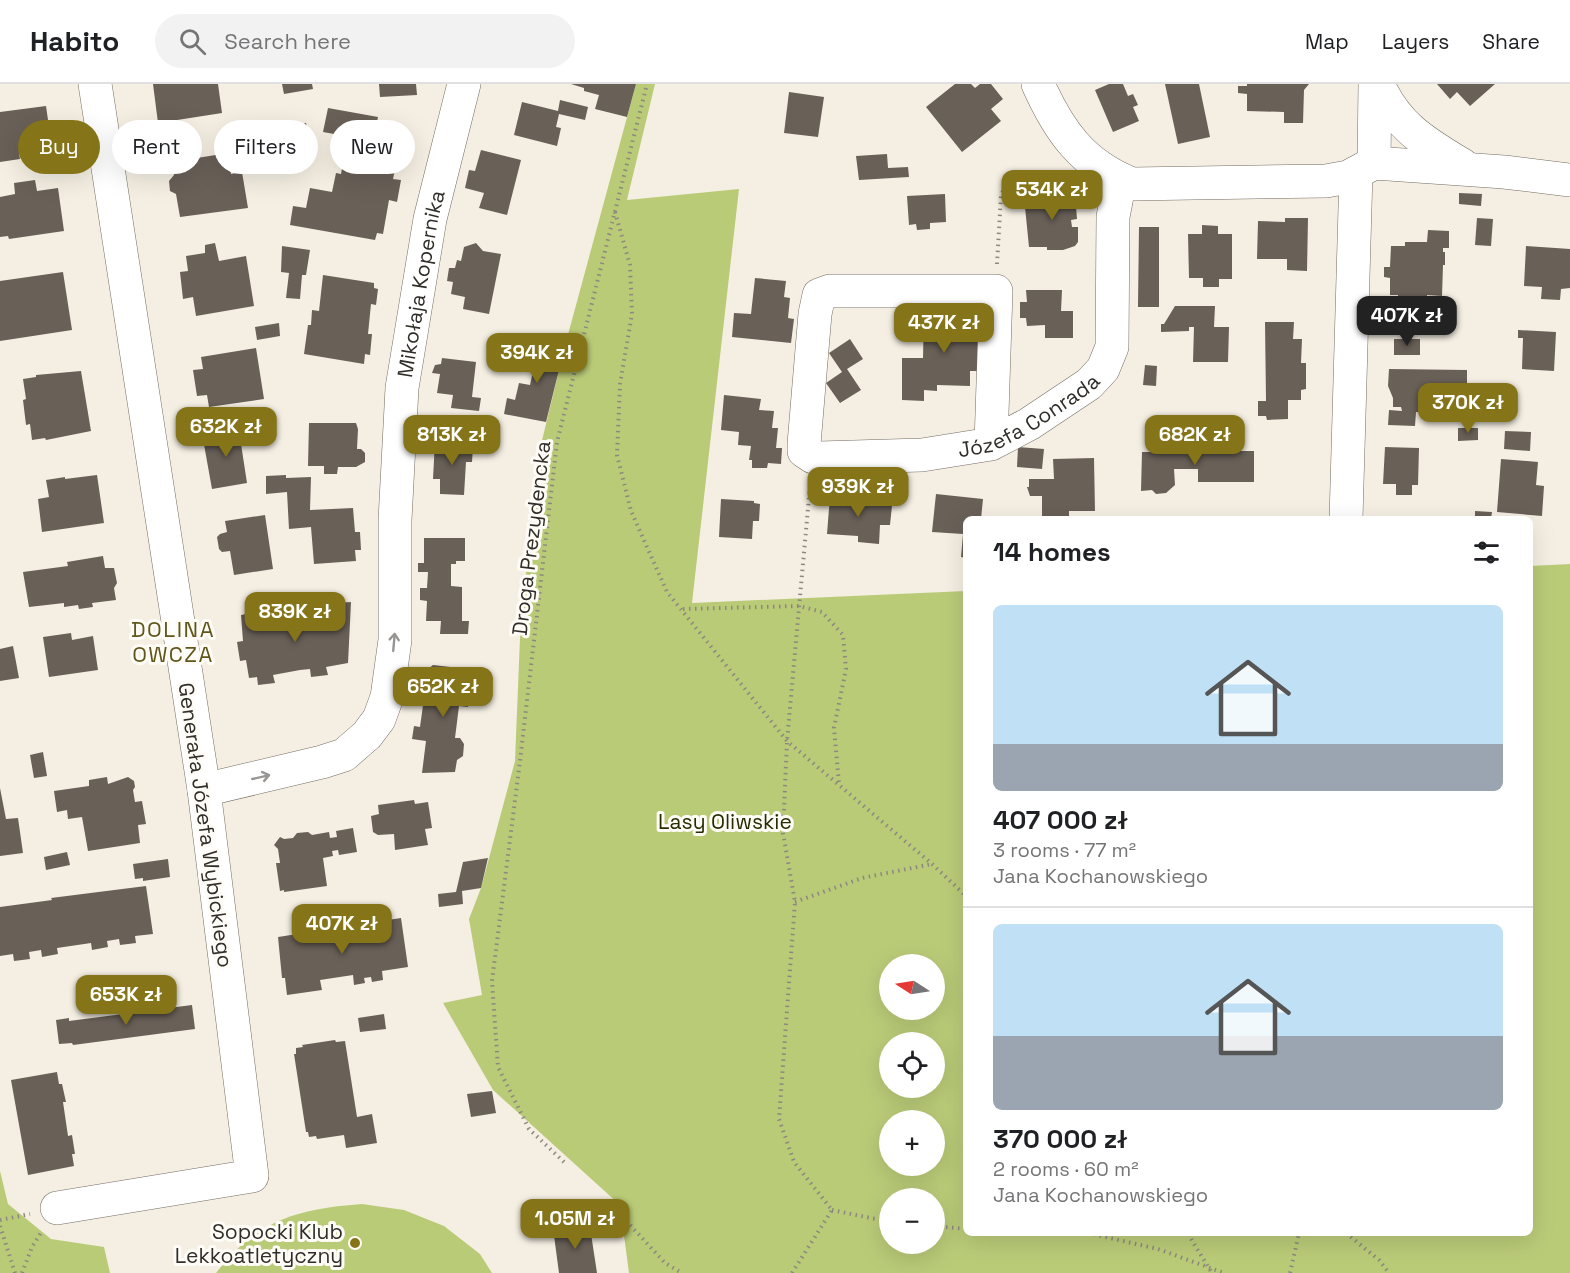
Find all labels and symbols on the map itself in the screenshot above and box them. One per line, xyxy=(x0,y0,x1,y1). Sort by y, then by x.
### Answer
pin: 534K zł xyxy=(997,170,1107,221)
street label: Mikołaja Kopernika xyxy=(390,187,450,379)
pin: 407K zł xyxy=(1352,296,1462,347)
pin: 437K zł xyxy=(889,303,999,354)
pin: 394K zł xyxy=(482,333,592,384)
street label: Józefa Conrada xyxy=(956,368,1105,463)
pin: 370K zł xyxy=(1413,383,1523,434)
pin: 632K zł xyxy=(171,407,281,458)
pin: 813K zł xyxy=(397,415,507,466)
pin: 682K zł xyxy=(1140,415,1250,466)
street label: Droga Prezydencka xyxy=(506,439,556,637)
pin: 939K zł xyxy=(803,467,913,518)
pin: 839K zł xyxy=(240,592,350,643)
district label: DOLINA OWCZA xyxy=(131,615,215,668)
one-way arrow xyxy=(389,632,400,652)
pin: 652K zł xyxy=(388,667,498,718)
street label: Generała Józefa Wybickiego xyxy=(173,681,239,969)
one-way arrow xyxy=(251,770,270,782)
park label: Lasy Oliwskie xyxy=(658,808,792,835)
pin: 407K zł xyxy=(287,904,397,955)
north arrow xyxy=(879,954,945,1020)
pin: 653K zł xyxy=(71,975,181,1026)
pin: 1.05M zł xyxy=(513,1199,637,1250)
place label: Sopocki Klub Lekkoatletyczny xyxy=(175,1218,343,1269)
marker: Sopocki Klub Lekkoatletyczny xyxy=(348,1236,362,1250)

